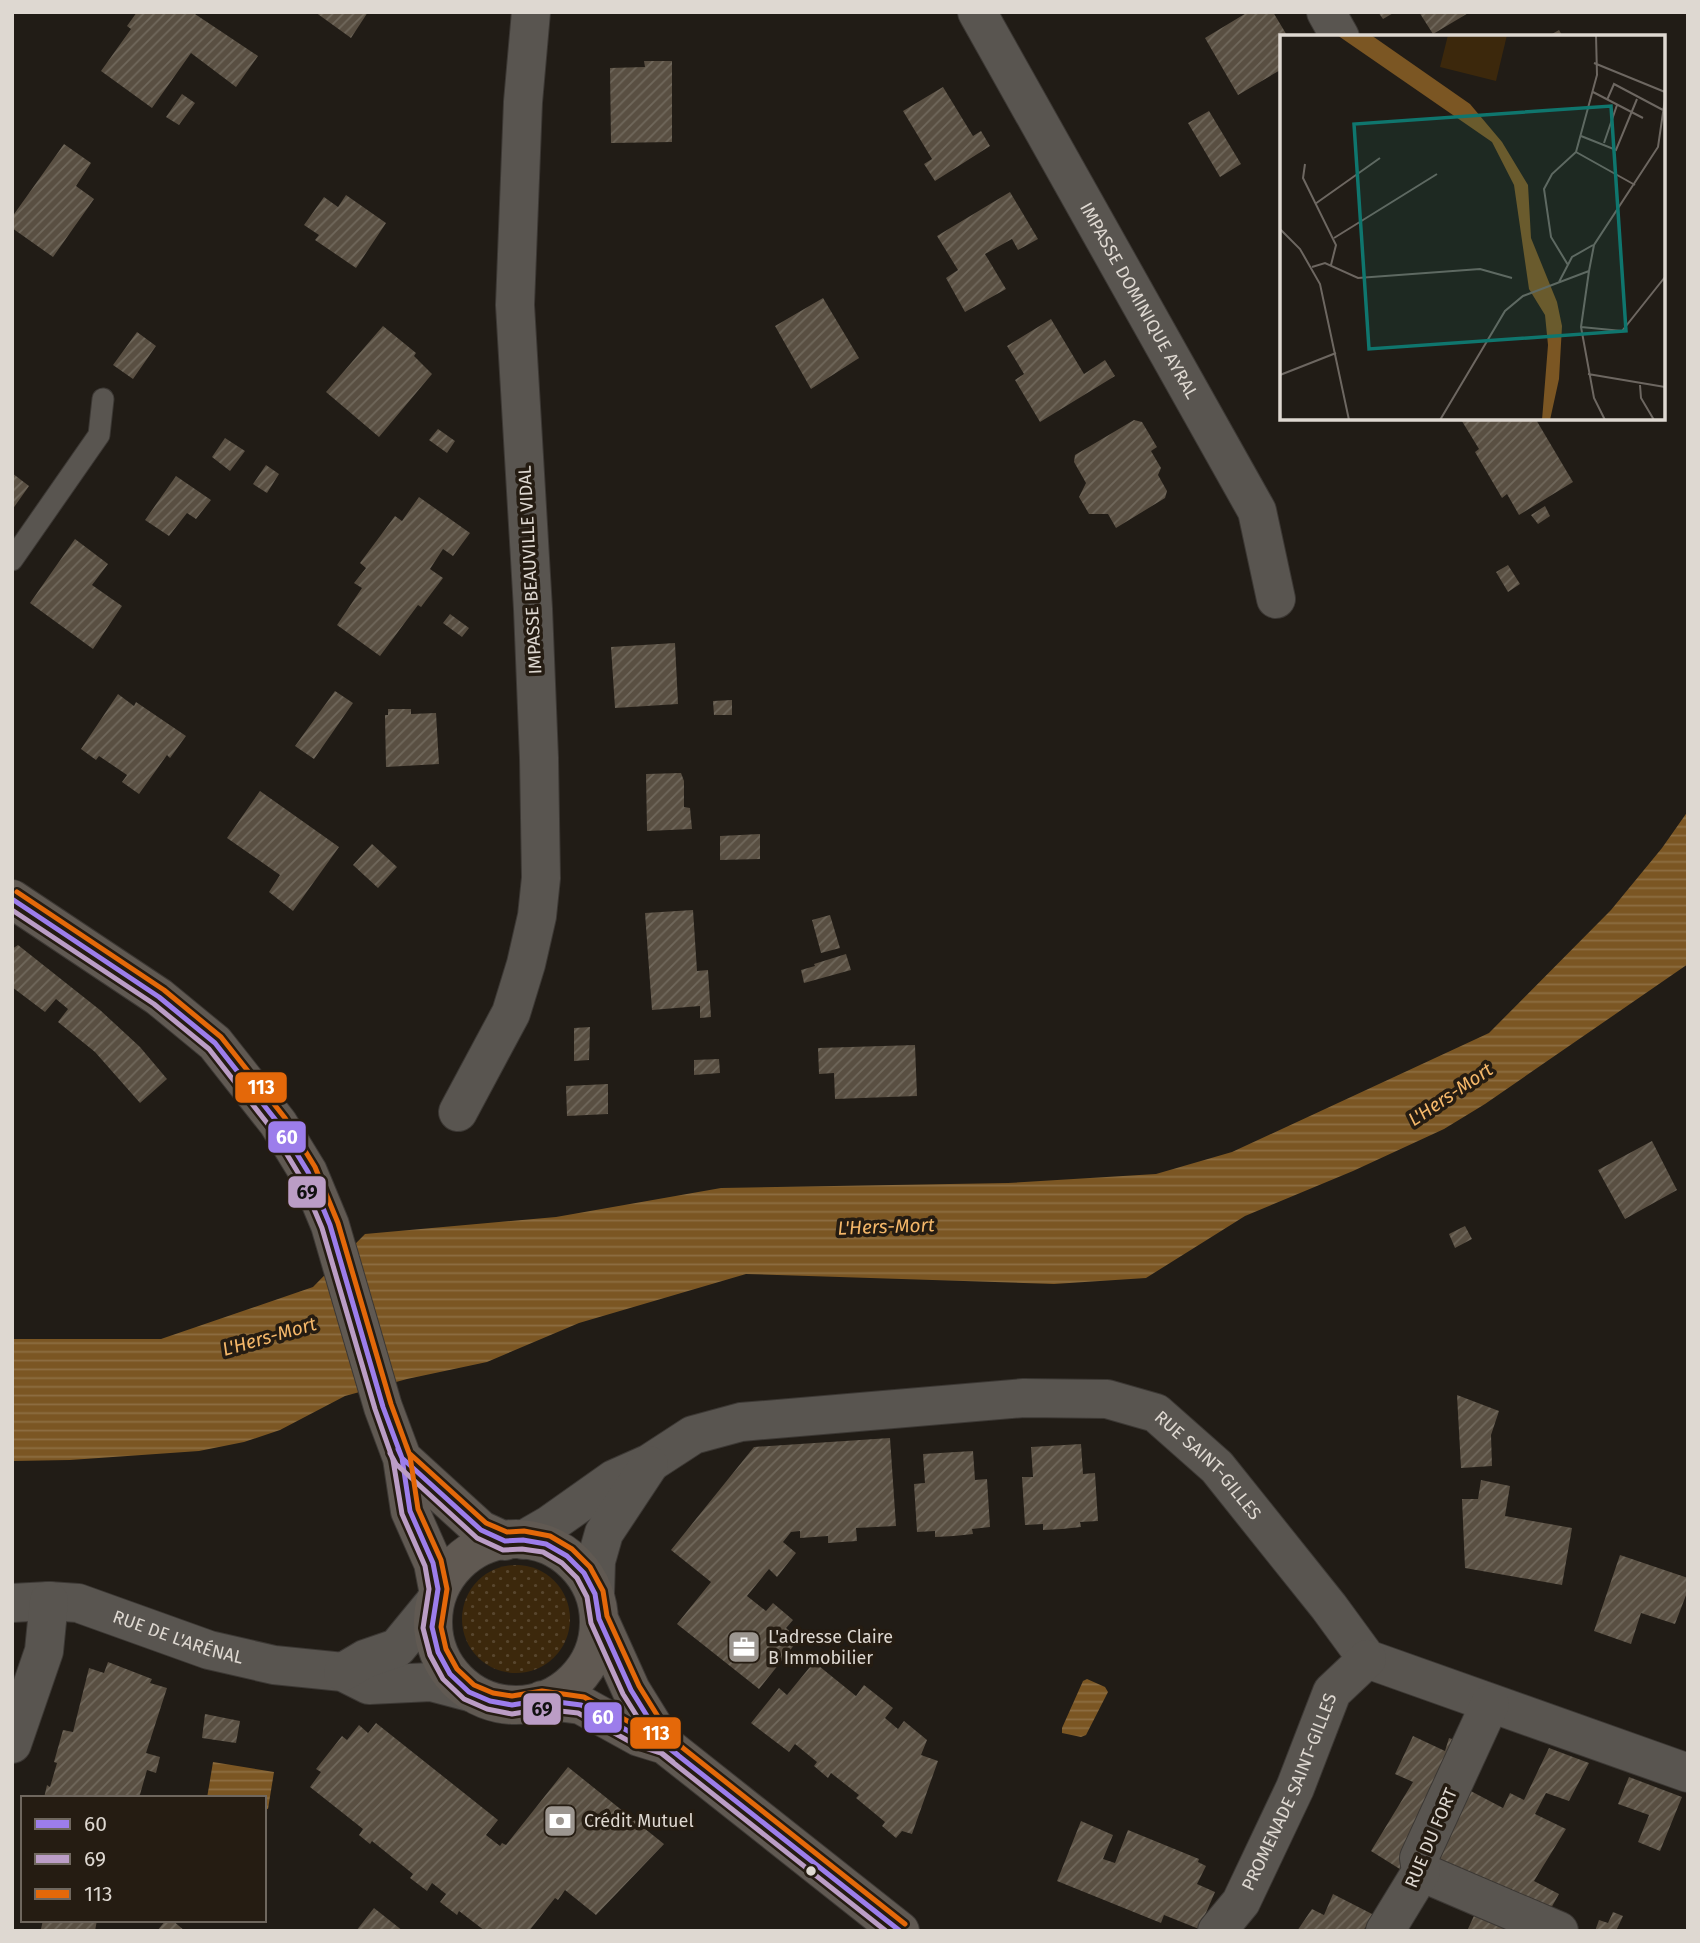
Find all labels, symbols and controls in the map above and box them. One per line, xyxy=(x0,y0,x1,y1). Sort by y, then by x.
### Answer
inset map xyxy=(1280,35,1665,420)
street label: IMPASSE DOMINIQUE AYRAL xyxy=(1075,198,1203,403)
street label: IMPASSE BEAUVILLE VIDAL xyxy=(514,465,546,675)
water label: L'Hers-Mort xyxy=(1404,1058,1497,1131)
line badge: 113 xyxy=(234,1071,288,1104)
text: 113 xyxy=(247,1076,275,1099)
line badge: 60 xyxy=(267,1120,307,1154)
text: 60 xyxy=(276,1126,298,1149)
line badge: 69 xyxy=(287,1175,327,1209)
text: 69 xyxy=(296,1181,318,1204)
water label: L'Hers-Mort xyxy=(837,1213,935,1240)
water label: L'Hers-Mort xyxy=(219,1312,319,1361)
street label: RUE SAINT-GILLES xyxy=(1150,1406,1266,1524)
street label: RUE DE L'ARÉNAL xyxy=(110,1605,245,1669)
place label: L'adresse Claire B Immobilier xyxy=(768,1626,893,1669)
office icon: L'adresse Claire B Immobilier xyxy=(725,1628,763,1666)
street label: PROMENADE SAINT-GILLES xyxy=(1237,1690,1342,1894)
line badge: 69 xyxy=(522,1692,562,1726)
text: 69 xyxy=(531,1698,553,1721)
line badge: 60 xyxy=(583,1701,623,1734)
text: 60 xyxy=(592,1706,614,1729)
line badge: 113 xyxy=(629,1716,682,1750)
text: 113 xyxy=(642,1722,670,1745)
street label: RUE DU FORT xyxy=(1400,1784,1462,1891)
legend xyxy=(21,1796,266,1922)
bank icon: Crédit Mutuel xyxy=(541,1802,579,1840)
place label: Crédit Mutuel xyxy=(584,1810,694,1832)
text: 60 xyxy=(84,1811,107,1837)
text: 69 xyxy=(84,1846,106,1872)
unlabelled marker xyxy=(804,1864,818,1878)
text: 113 xyxy=(84,1881,112,1907)

